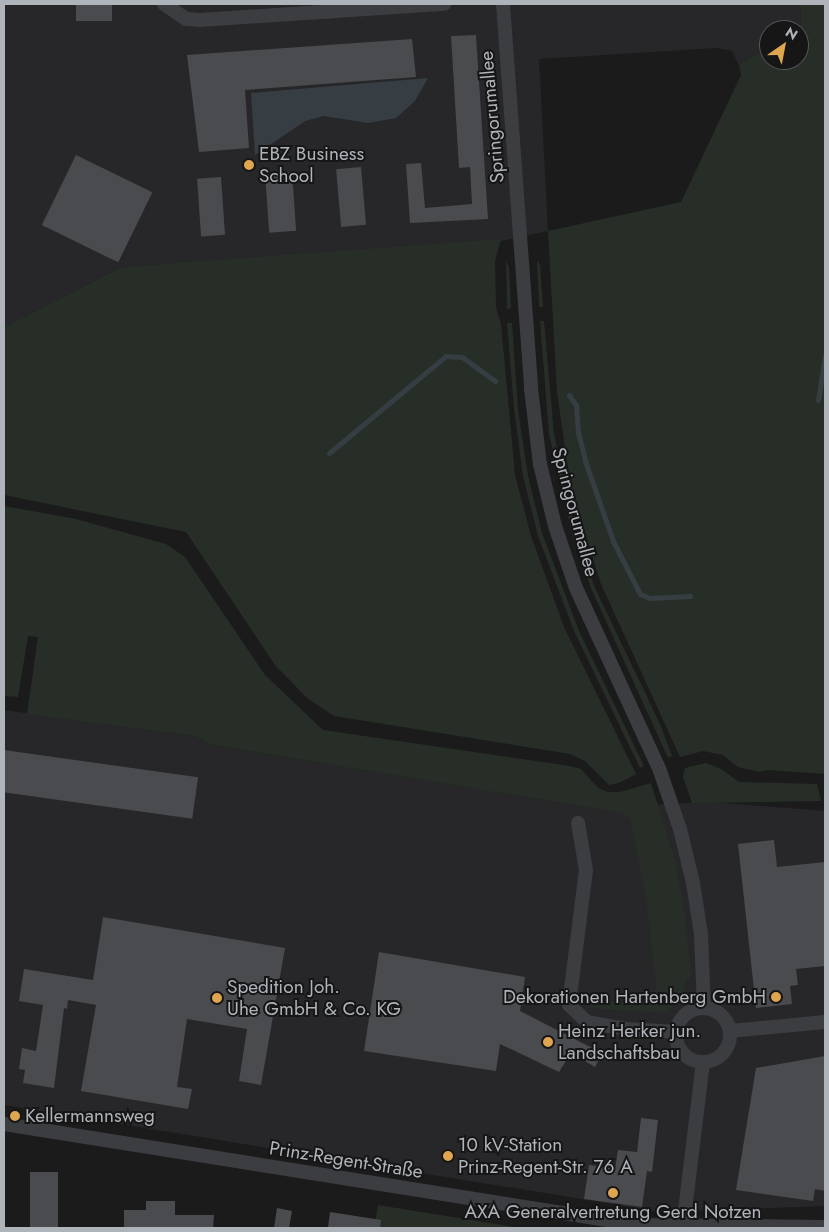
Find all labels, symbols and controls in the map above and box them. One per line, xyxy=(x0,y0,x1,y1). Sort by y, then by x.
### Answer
north arrow xyxy=(759,20,809,70)
text: N xyxy=(782,22,802,45)
street label: Springorumallee xyxy=(475,50,509,184)
place label: EBZ Business School xyxy=(259,143,364,187)
marker: EBZ Business School xyxy=(243,159,255,171)
street label: Springorumallee xyxy=(547,445,603,579)
place label: Spedition Joh. Uhe GmbH & Co. KG xyxy=(227,976,401,1020)
place label: Dekorationen Hartenberg GmbH xyxy=(503,986,766,1008)
marker: Dekorationen Hartenberg GmbH xyxy=(770,991,782,1003)
marker: Spedition Joh. Uhe GmbH & Co. KG xyxy=(211,992,223,1004)
place label: Heinz Herker jun. Landschaftsbau xyxy=(558,1020,701,1064)
marker: Heinz Herker jun. Landschaftsbau xyxy=(542,1036,554,1048)
place label: Kellermannsweg xyxy=(25,1105,155,1127)
marker: Kellermannsweg xyxy=(9,1110,21,1122)
place label: 10 kV-Station Prinz-Regent-Str. 76 A xyxy=(458,1134,633,1178)
street label: Prinz-Regent-Straße xyxy=(268,1137,424,1183)
marker: 10 kV-Station Prinz-Regent-Str. 76 A xyxy=(442,1150,454,1162)
marker: AXA Generalvertretung Gerd Notzen xyxy=(607,1187,619,1199)
place label: AXA Generalvertretung Gerd Notzen xyxy=(464,1201,762,1223)

